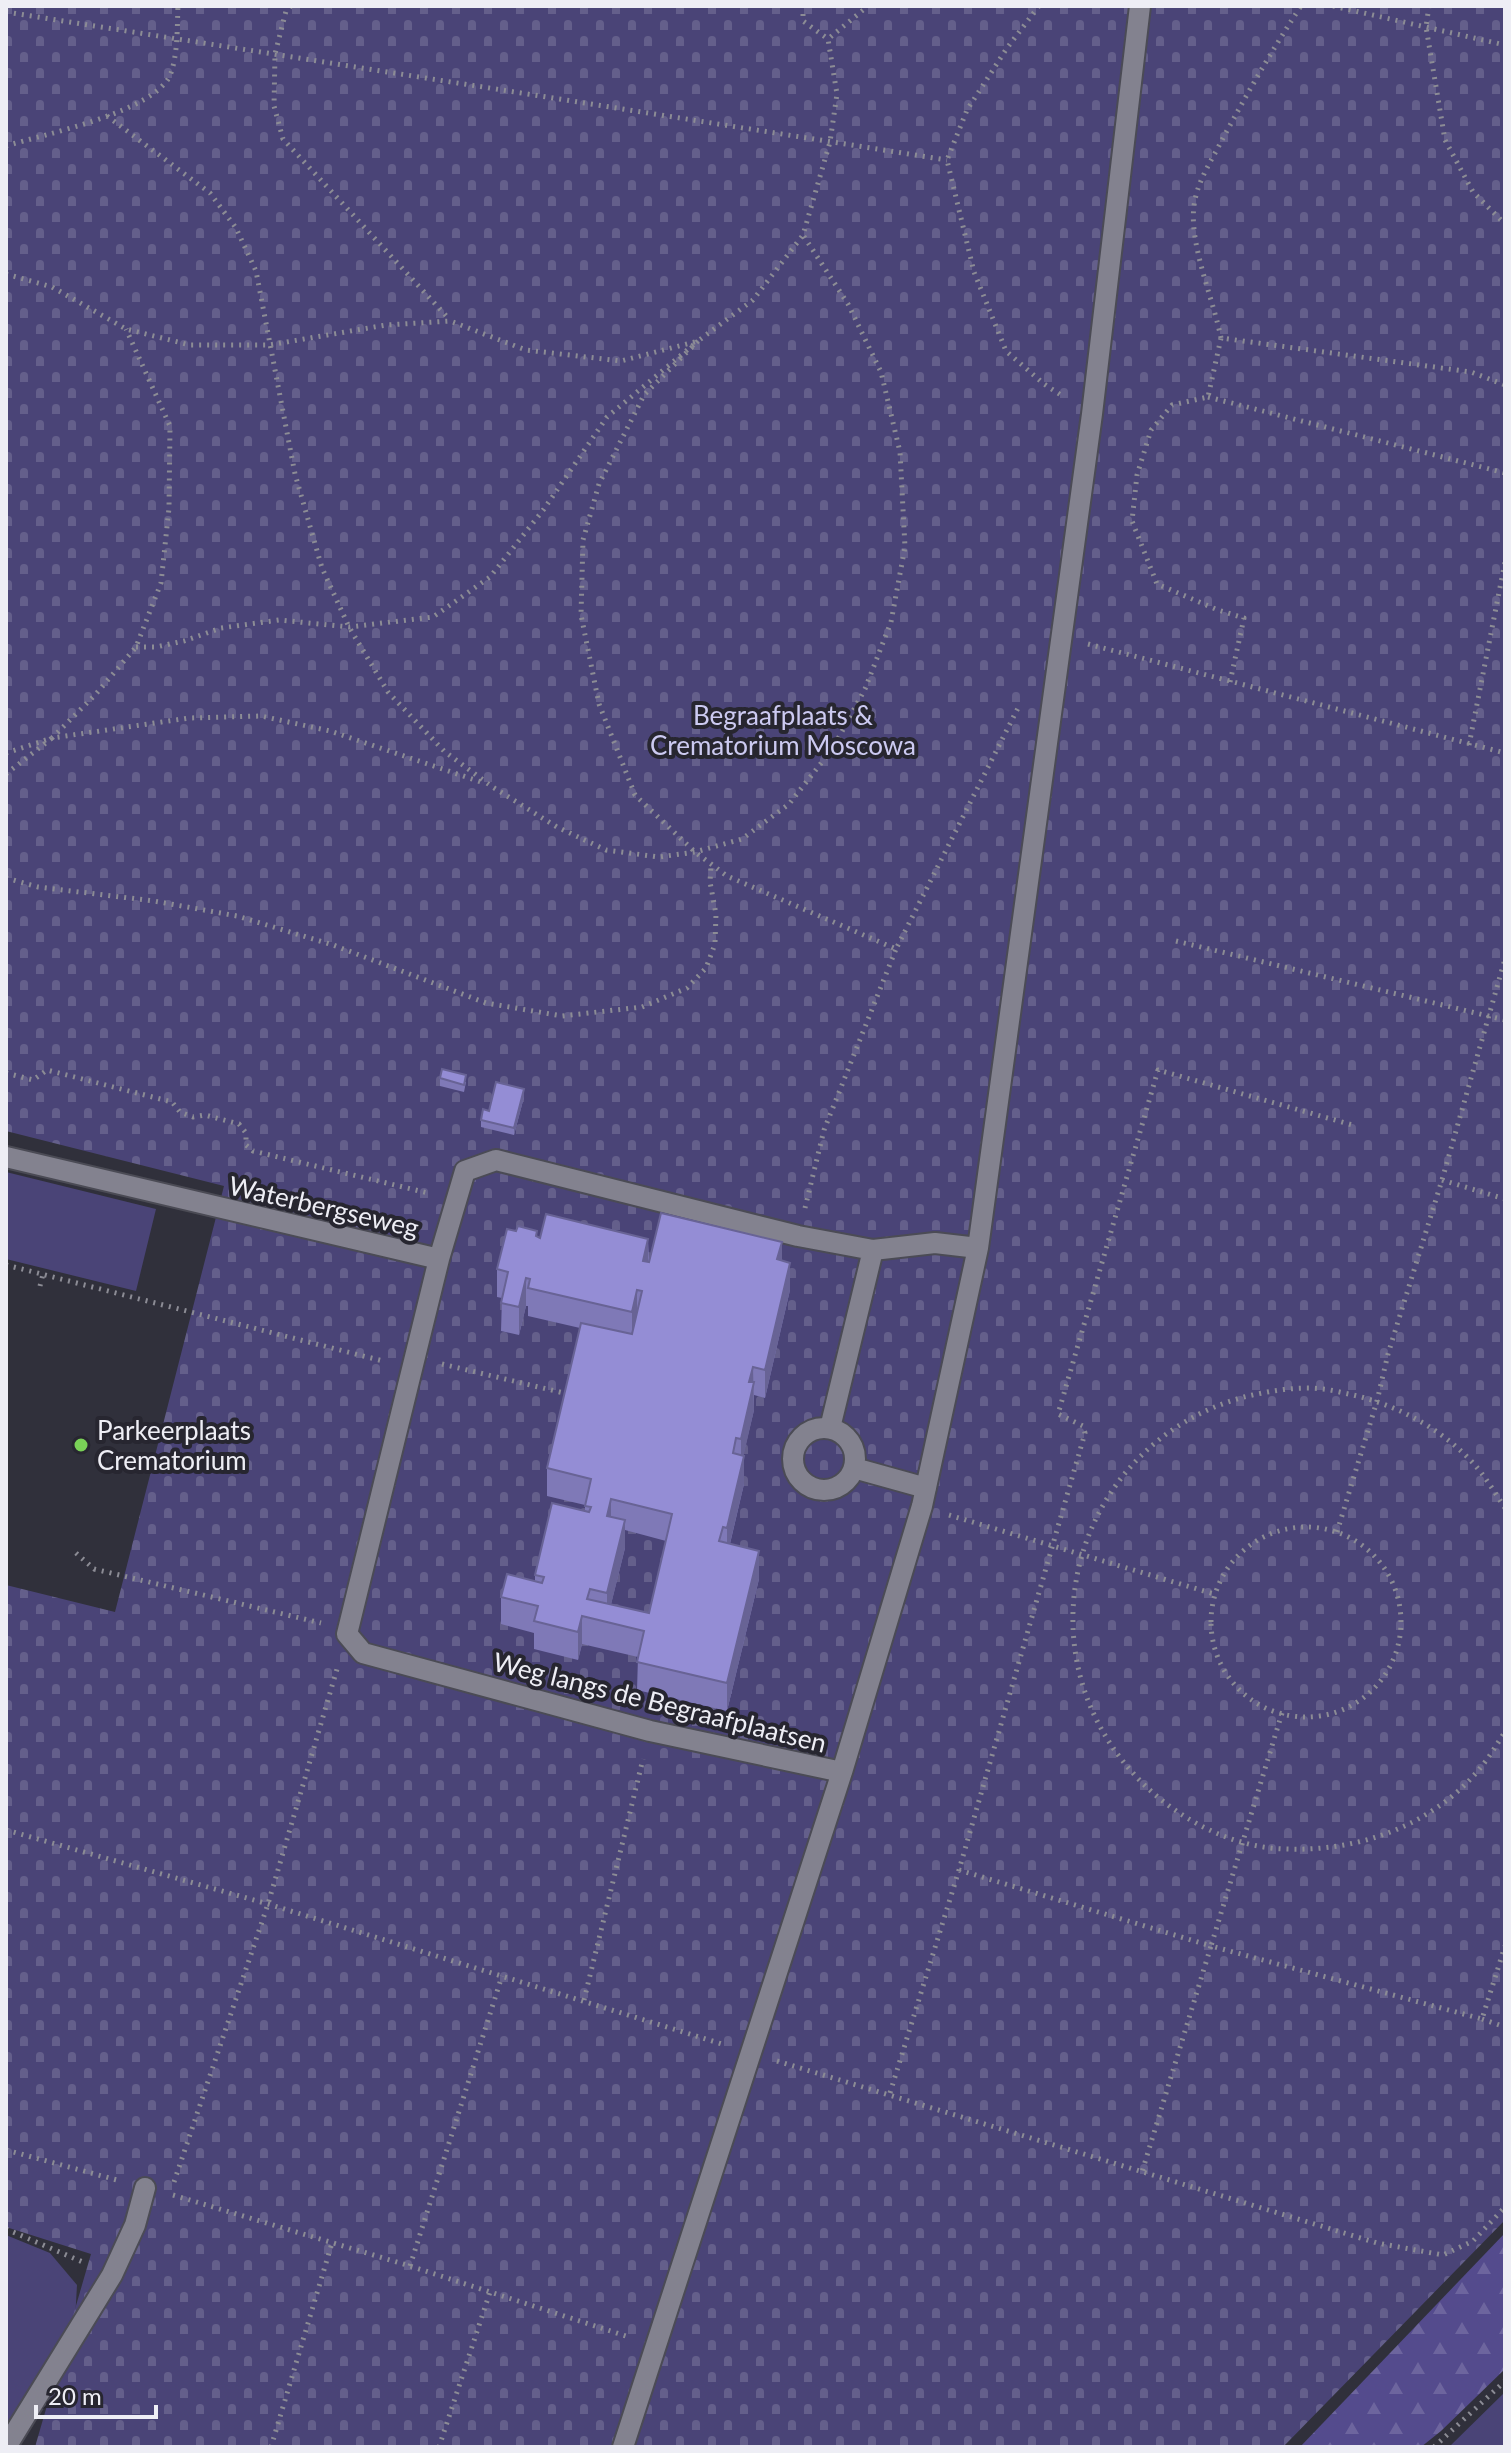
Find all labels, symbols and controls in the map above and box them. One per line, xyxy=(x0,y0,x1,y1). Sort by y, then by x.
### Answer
park label: Begraafplaats & Crematorium Moscowa xyxy=(650,699,916,761)
street label: Waterbergseweg xyxy=(226,1169,422,1243)
place label: Parkeerplaats Crematorium xyxy=(97,1414,251,1476)
marker: Parkeerplaats Crematorium xyxy=(72,1436,90,1454)
street label: Weg langs de Begraafplaatsen xyxy=(490,1645,830,1759)
scale bar xyxy=(36,2369,156,2419)
text: 20 m xyxy=(48,2381,102,2410)

